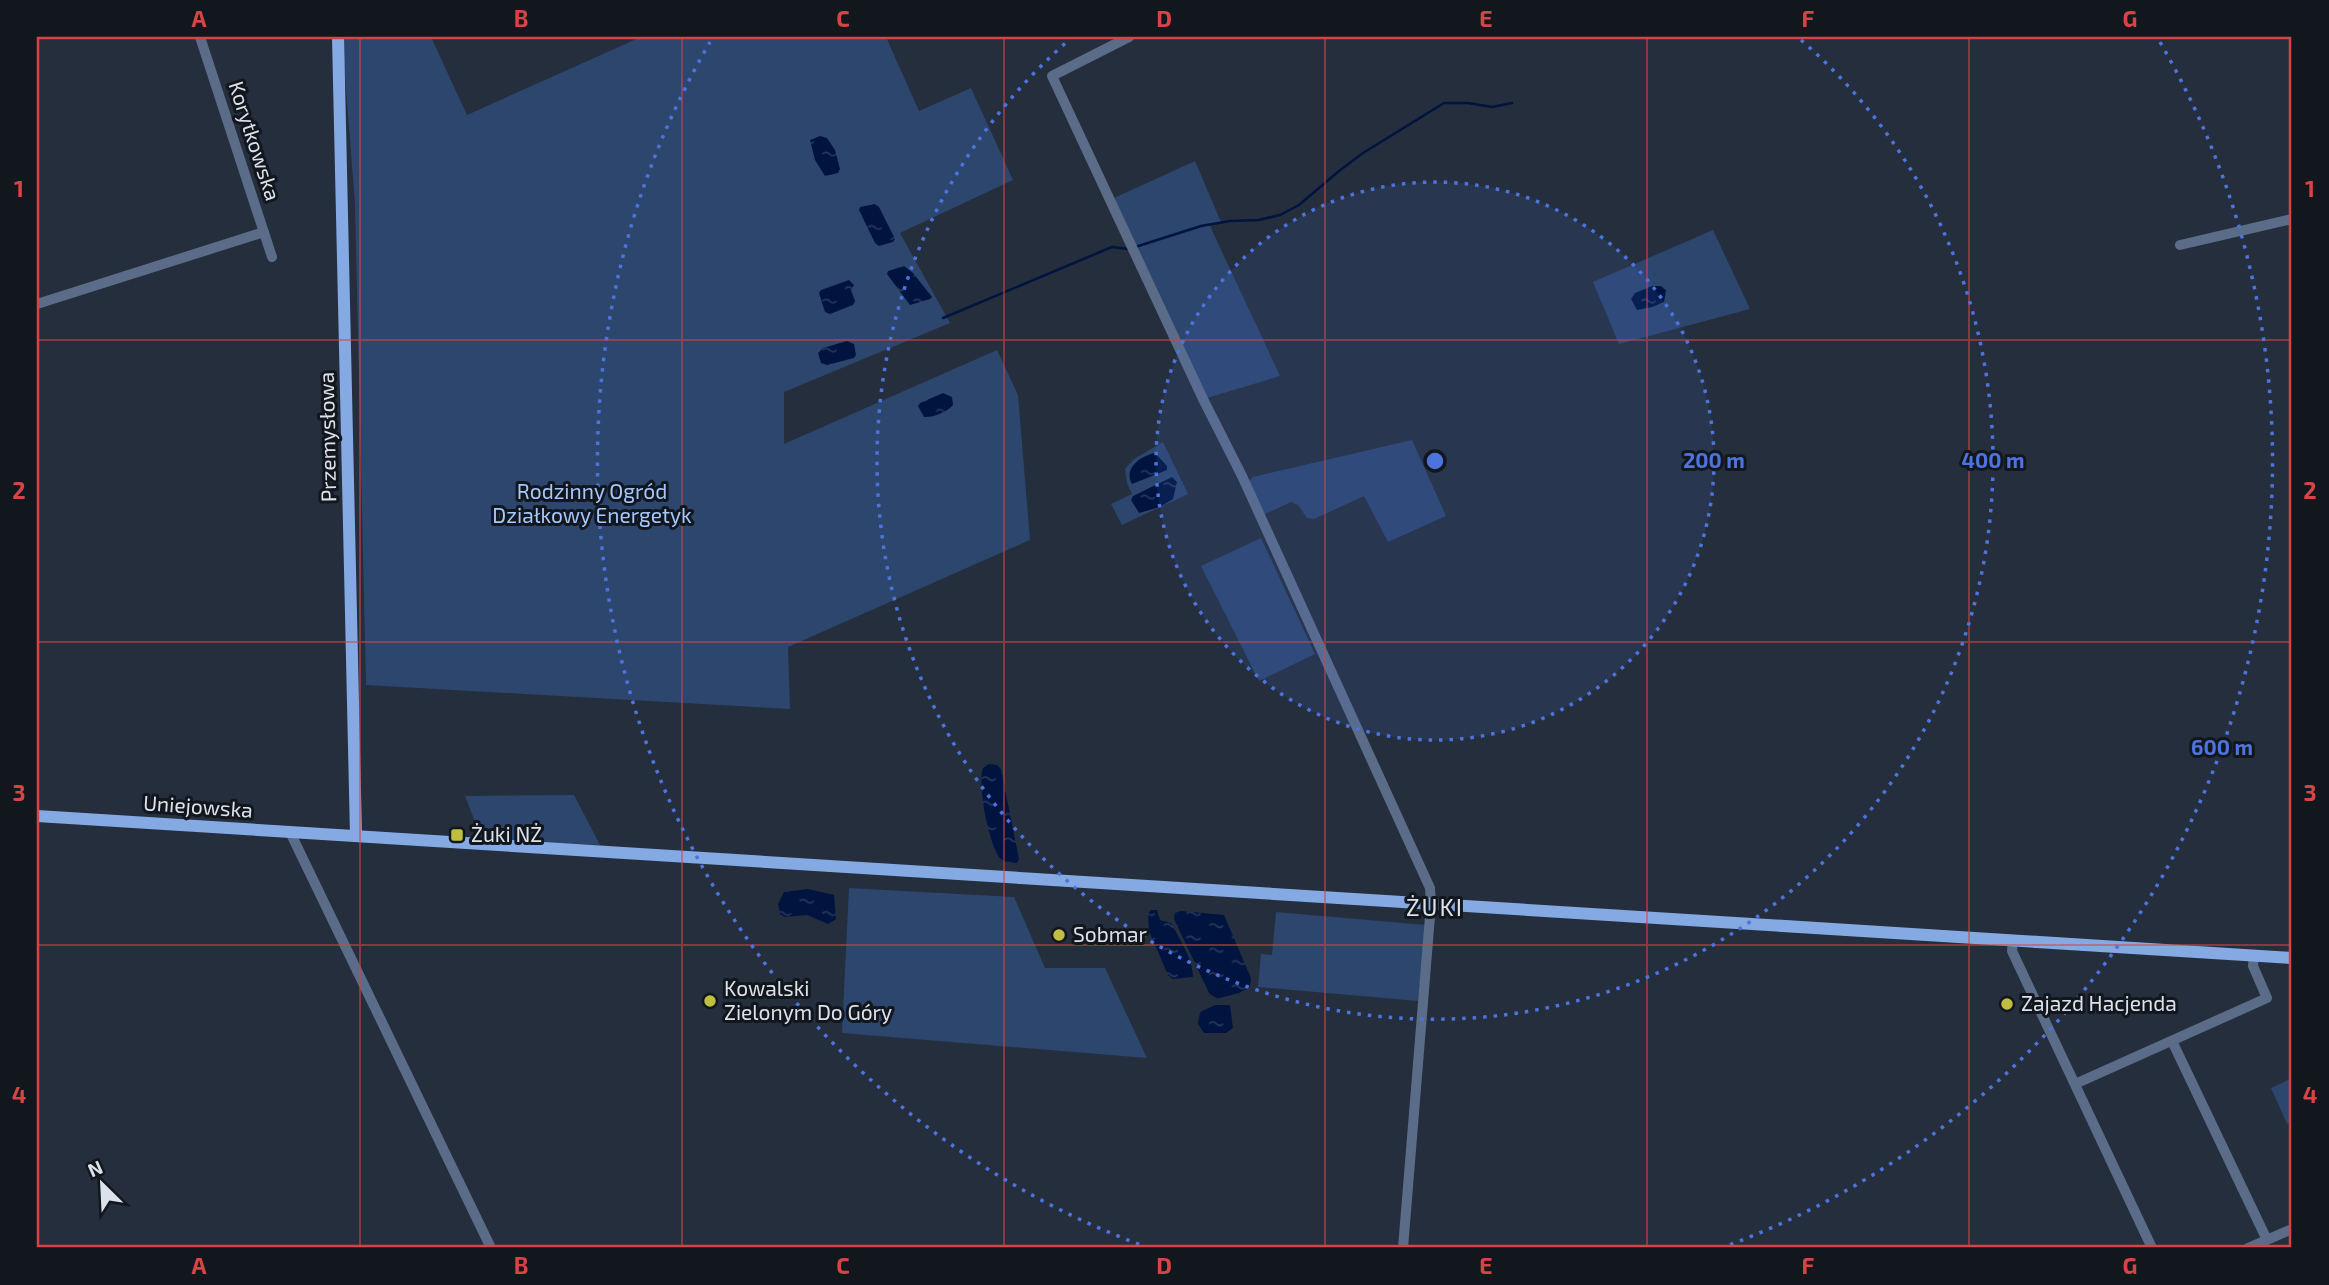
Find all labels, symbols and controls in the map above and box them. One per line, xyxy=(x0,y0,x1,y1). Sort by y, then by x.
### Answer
text: A xyxy=(191,4,207,32)
text: B xyxy=(514,4,528,32)
text: C xyxy=(836,4,850,32)
text: D xyxy=(1156,4,1172,32)
text: E xyxy=(1479,4,1493,32)
text: F xyxy=(1802,4,1815,32)
text: G xyxy=(2123,4,2137,32)
street label: Korytkowska xyxy=(224,78,286,203)
text: 1 xyxy=(14,174,24,202)
text: 1 xyxy=(2305,174,2315,202)
street label: Przemysłowa xyxy=(313,372,340,502)
text: 200 m xyxy=(1683,447,1745,472)
text: 400 m xyxy=(1962,447,2024,472)
centre of rings xyxy=(1423,449,1447,473)
text: 2 xyxy=(12,476,26,504)
text: 2 xyxy=(2303,476,2317,504)
park label: Rodzinny Ogród Działkowy Energetyk xyxy=(492,478,692,527)
text: 600 m xyxy=(2191,734,2253,759)
text: 3 xyxy=(12,778,26,806)
text: 3 xyxy=(2303,778,2317,806)
street label: Uniejowska xyxy=(142,789,254,823)
place label: Żuki NŻ xyxy=(471,821,542,846)
marker: Żuki NŻ xyxy=(449,827,465,843)
district label: ŻUKI xyxy=(1406,892,1464,921)
place label: Sobmar xyxy=(1073,921,1148,946)
marker: Sobmar xyxy=(1051,927,1067,943)
place label: Kowalski Zielonym Do Góry xyxy=(724,975,892,1024)
place label: Zajazd Hacjenda xyxy=(2021,990,2177,1016)
marker: Kowalski Zielonym Do Góry xyxy=(702,993,718,1009)
marker: Zajazd Hacjenda xyxy=(1999,996,2015,1012)
text: 4 xyxy=(12,1080,26,1108)
text: 4 xyxy=(2303,1080,2317,1108)
north arrow xyxy=(66,1148,136,1218)
text: N xyxy=(84,1155,106,1181)
text: A xyxy=(191,1251,207,1279)
text: B xyxy=(514,1251,528,1279)
text: C xyxy=(836,1251,850,1279)
text: D xyxy=(1156,1251,1172,1279)
text: E xyxy=(1479,1251,1493,1279)
text: F xyxy=(1802,1251,1815,1279)
text: G xyxy=(2123,1251,2137,1279)

